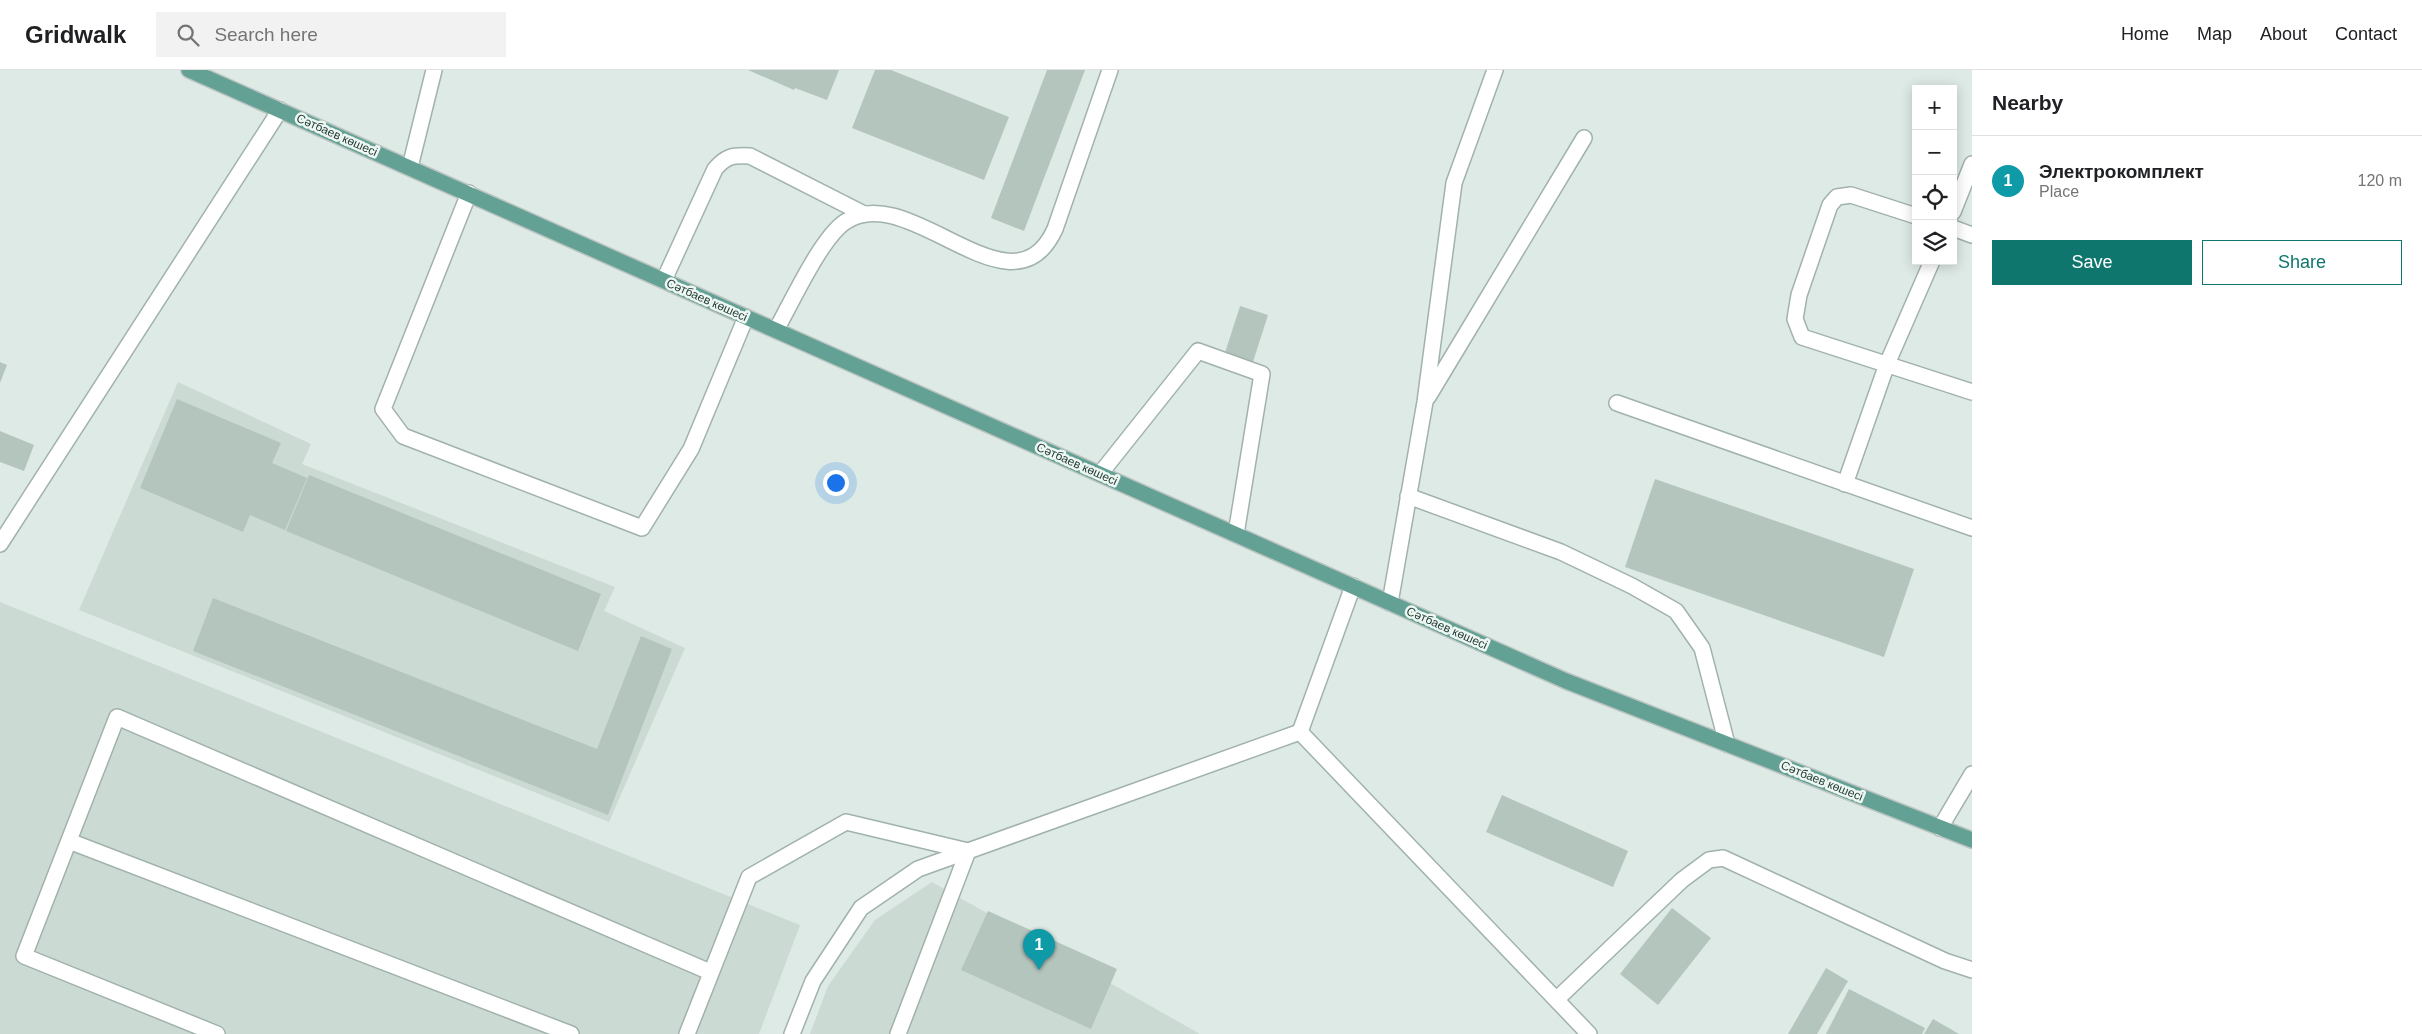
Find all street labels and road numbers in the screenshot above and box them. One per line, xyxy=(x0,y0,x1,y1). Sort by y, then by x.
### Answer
street label: Сәтбаев көшесі xyxy=(294,111,380,159)
street label: Сәтбаев көшесі xyxy=(664,276,750,324)
street label: Сәтбаев көшесі xyxy=(1034,440,1120,488)
street label: Сәтбаев көшесі xyxy=(1404,604,1490,652)
street label: Сәтбаев көшесі xyxy=(1779,758,1865,804)

